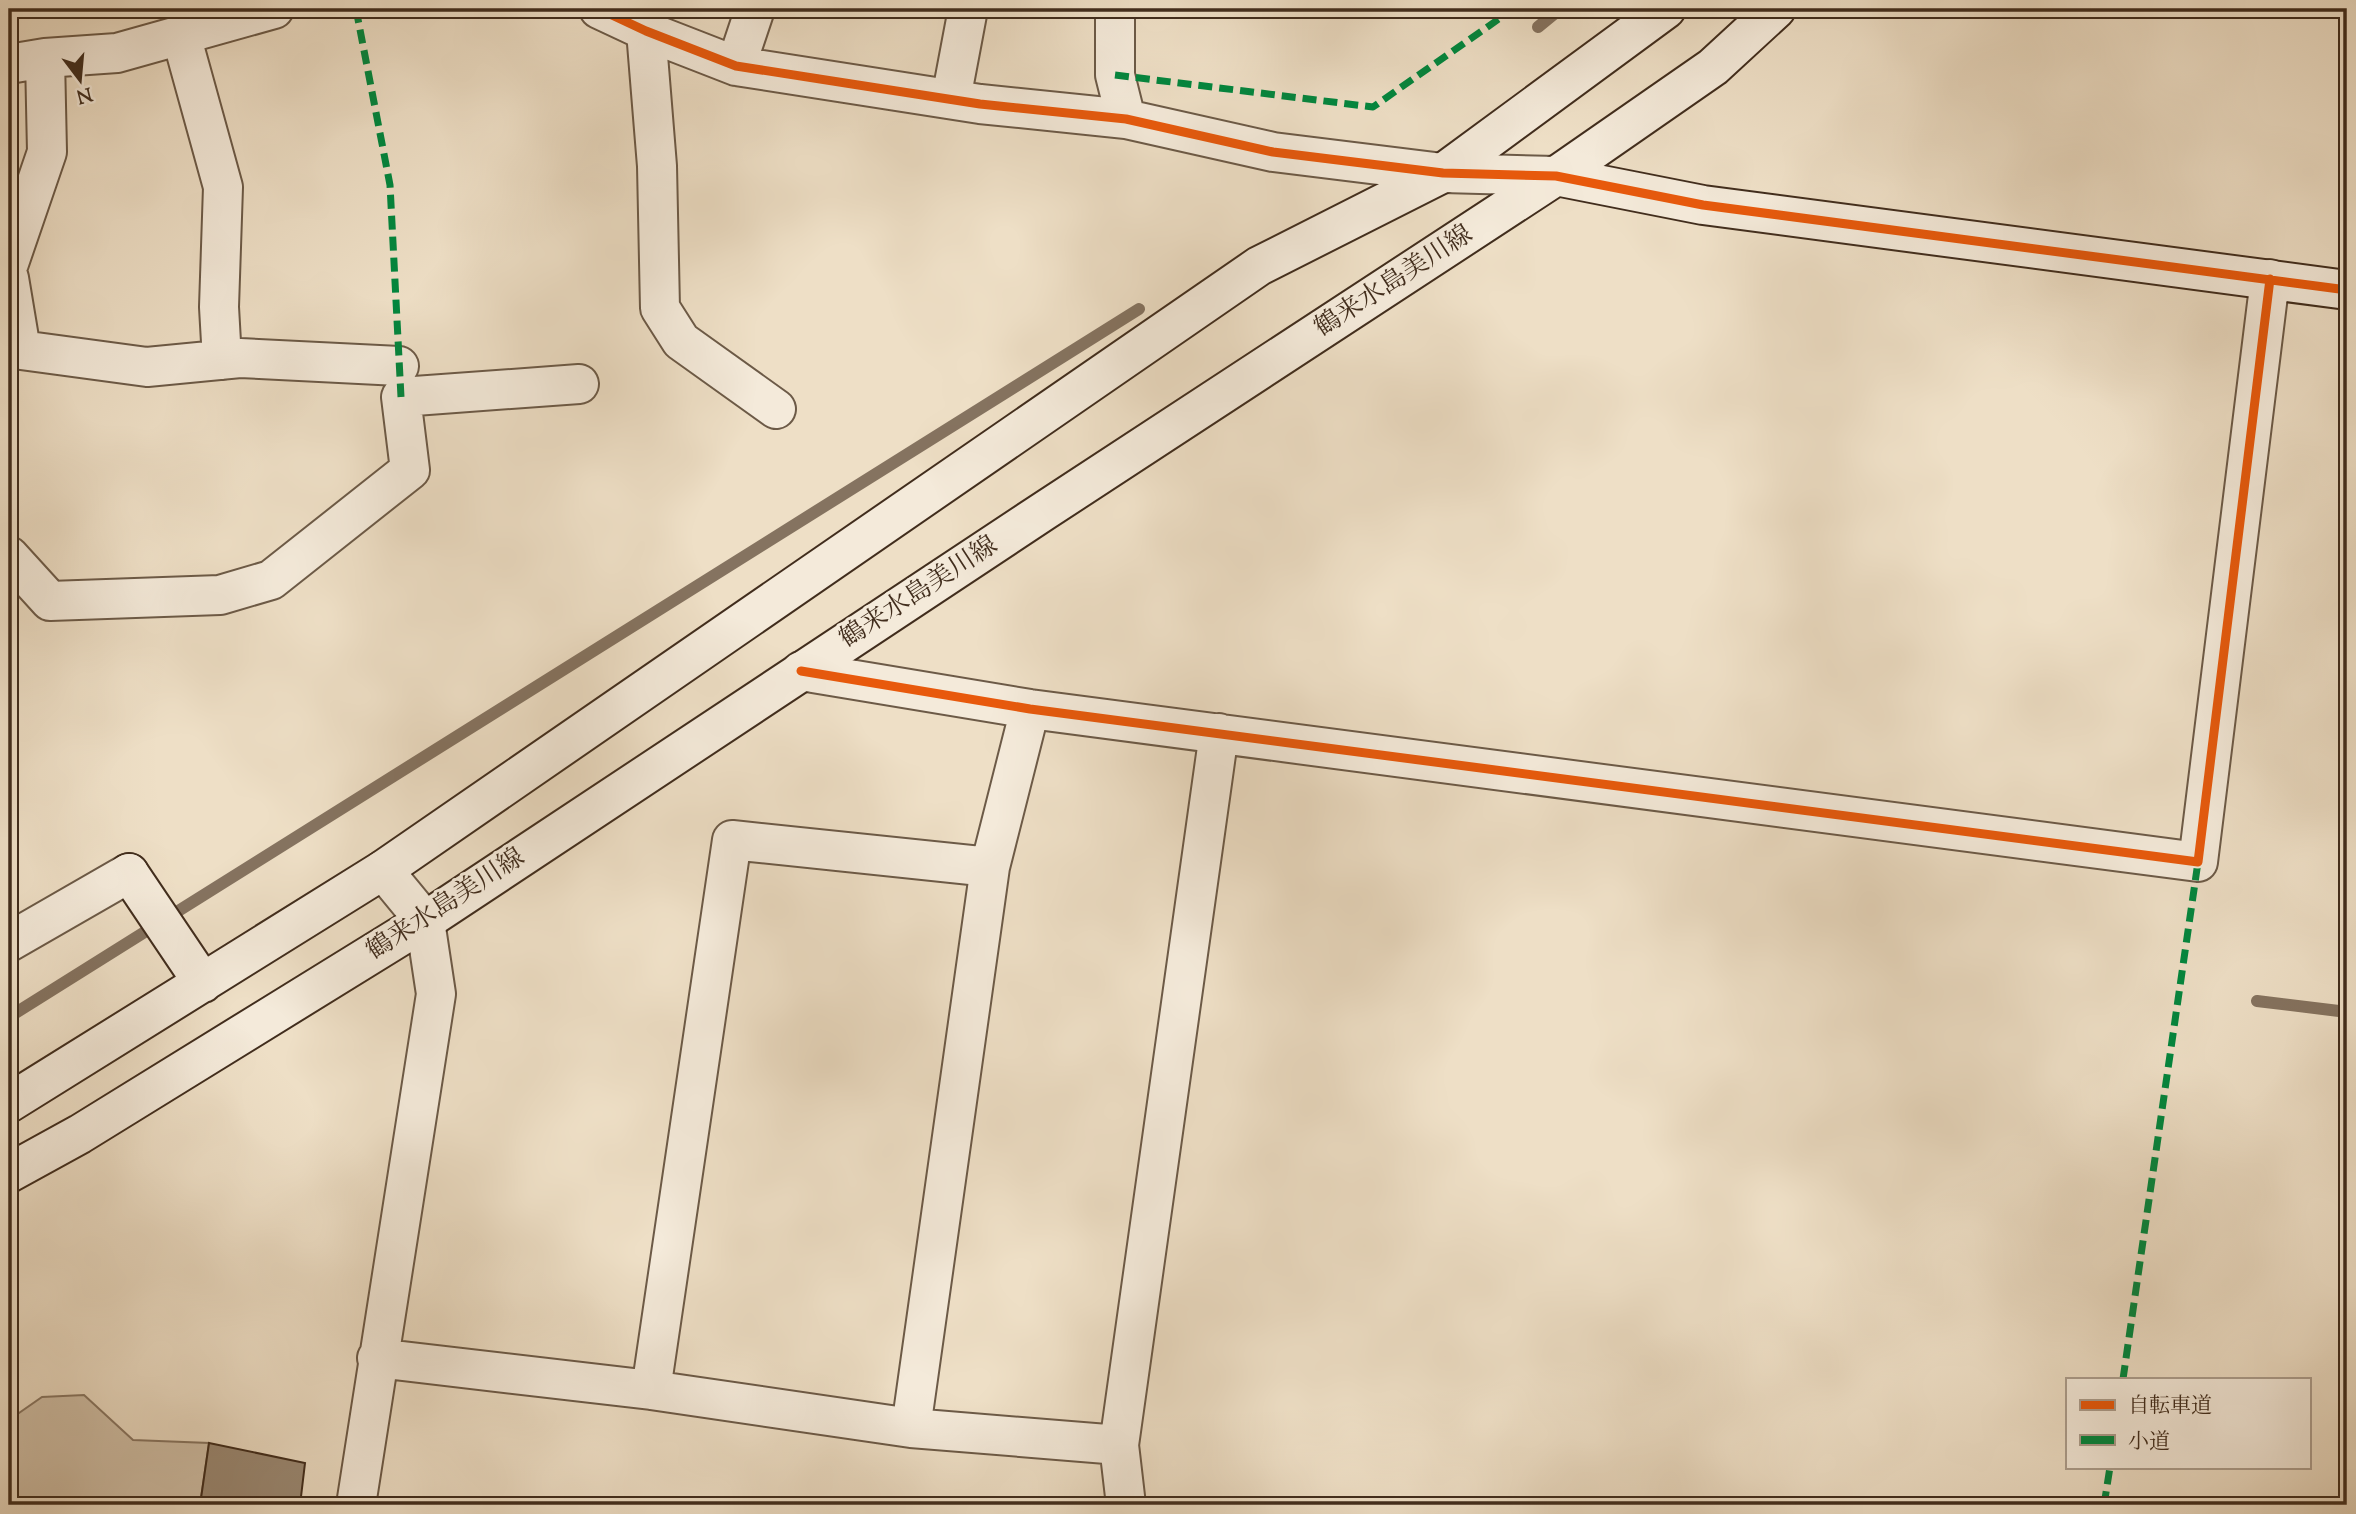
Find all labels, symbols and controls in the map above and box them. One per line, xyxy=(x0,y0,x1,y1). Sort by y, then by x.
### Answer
north arrow xyxy=(46,46,116,116)
text: N xyxy=(73,79,95,109)
street label: 鶴来水島美川線 xyxy=(1308,217,1480,347)
street label: 鶴来水島美川線 xyxy=(833,528,1005,658)
street label: 鶴来水島美川線 xyxy=(360,840,532,970)
legend xyxy=(2066,1378,2310,1468)
text: 自転車道 xyxy=(2128,1392,2212,1422)
text: 小道 xyxy=(2128,1428,2170,1458)

